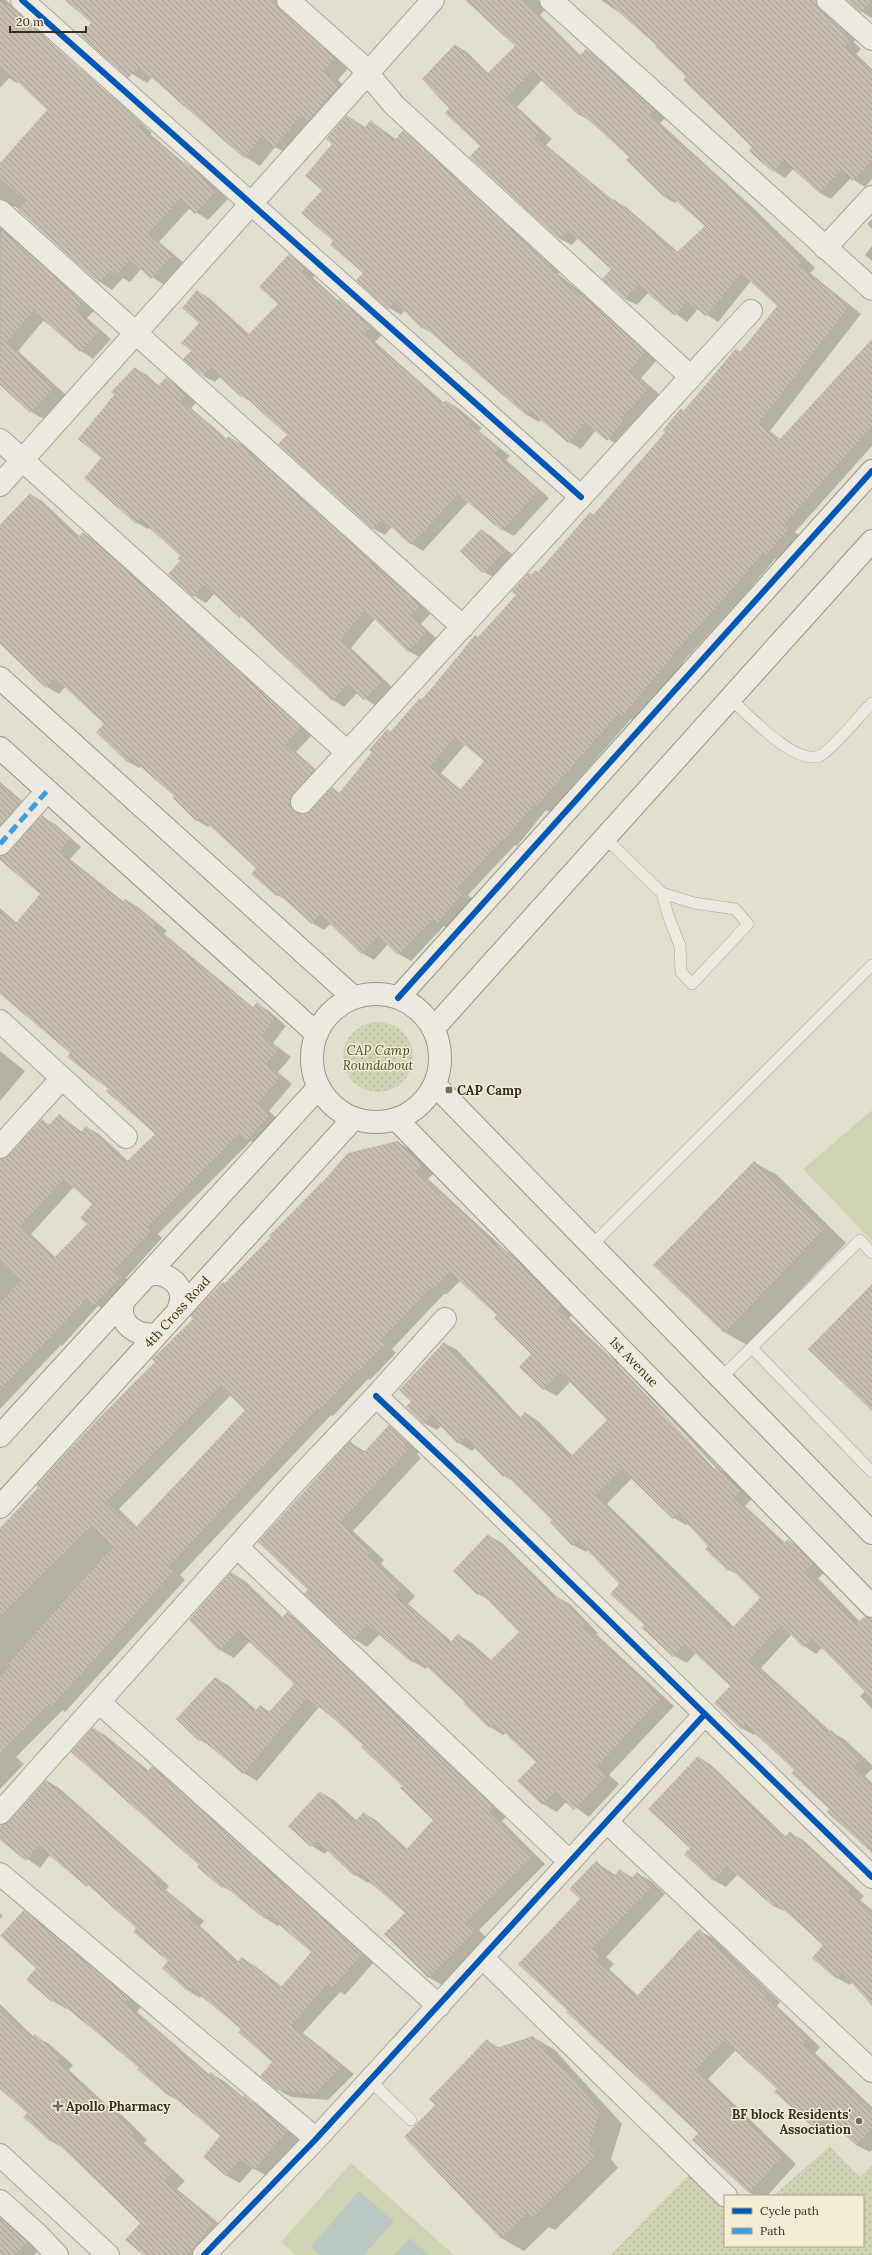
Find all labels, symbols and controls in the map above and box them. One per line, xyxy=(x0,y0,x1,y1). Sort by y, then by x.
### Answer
scale bar xyxy=(10,8,86,34)
text: 20 m xyxy=(16,14,44,29)
park label: CAP Camp Roundabout xyxy=(343,1042,414,1074)
place label: CAP Camp xyxy=(457,1082,522,1099)
marker: CAP Camp xyxy=(444,1085,454,1095)
street label: 4th Cross Road xyxy=(140,1272,214,1352)
street label: 1st Avenue xyxy=(606,1333,662,1391)
place label: Apollo Pharmacy xyxy=(66,2098,171,2115)
marker: Apollo Pharmacy xyxy=(53,2101,63,2111)
place label: BF block Residents' Association xyxy=(732,2106,852,2138)
marker: BF block Residents' Association xyxy=(854,2116,864,2126)
legend xyxy=(724,2195,864,2247)
text: Cycle path xyxy=(760,2203,819,2218)
text: Path xyxy=(760,2223,785,2238)

